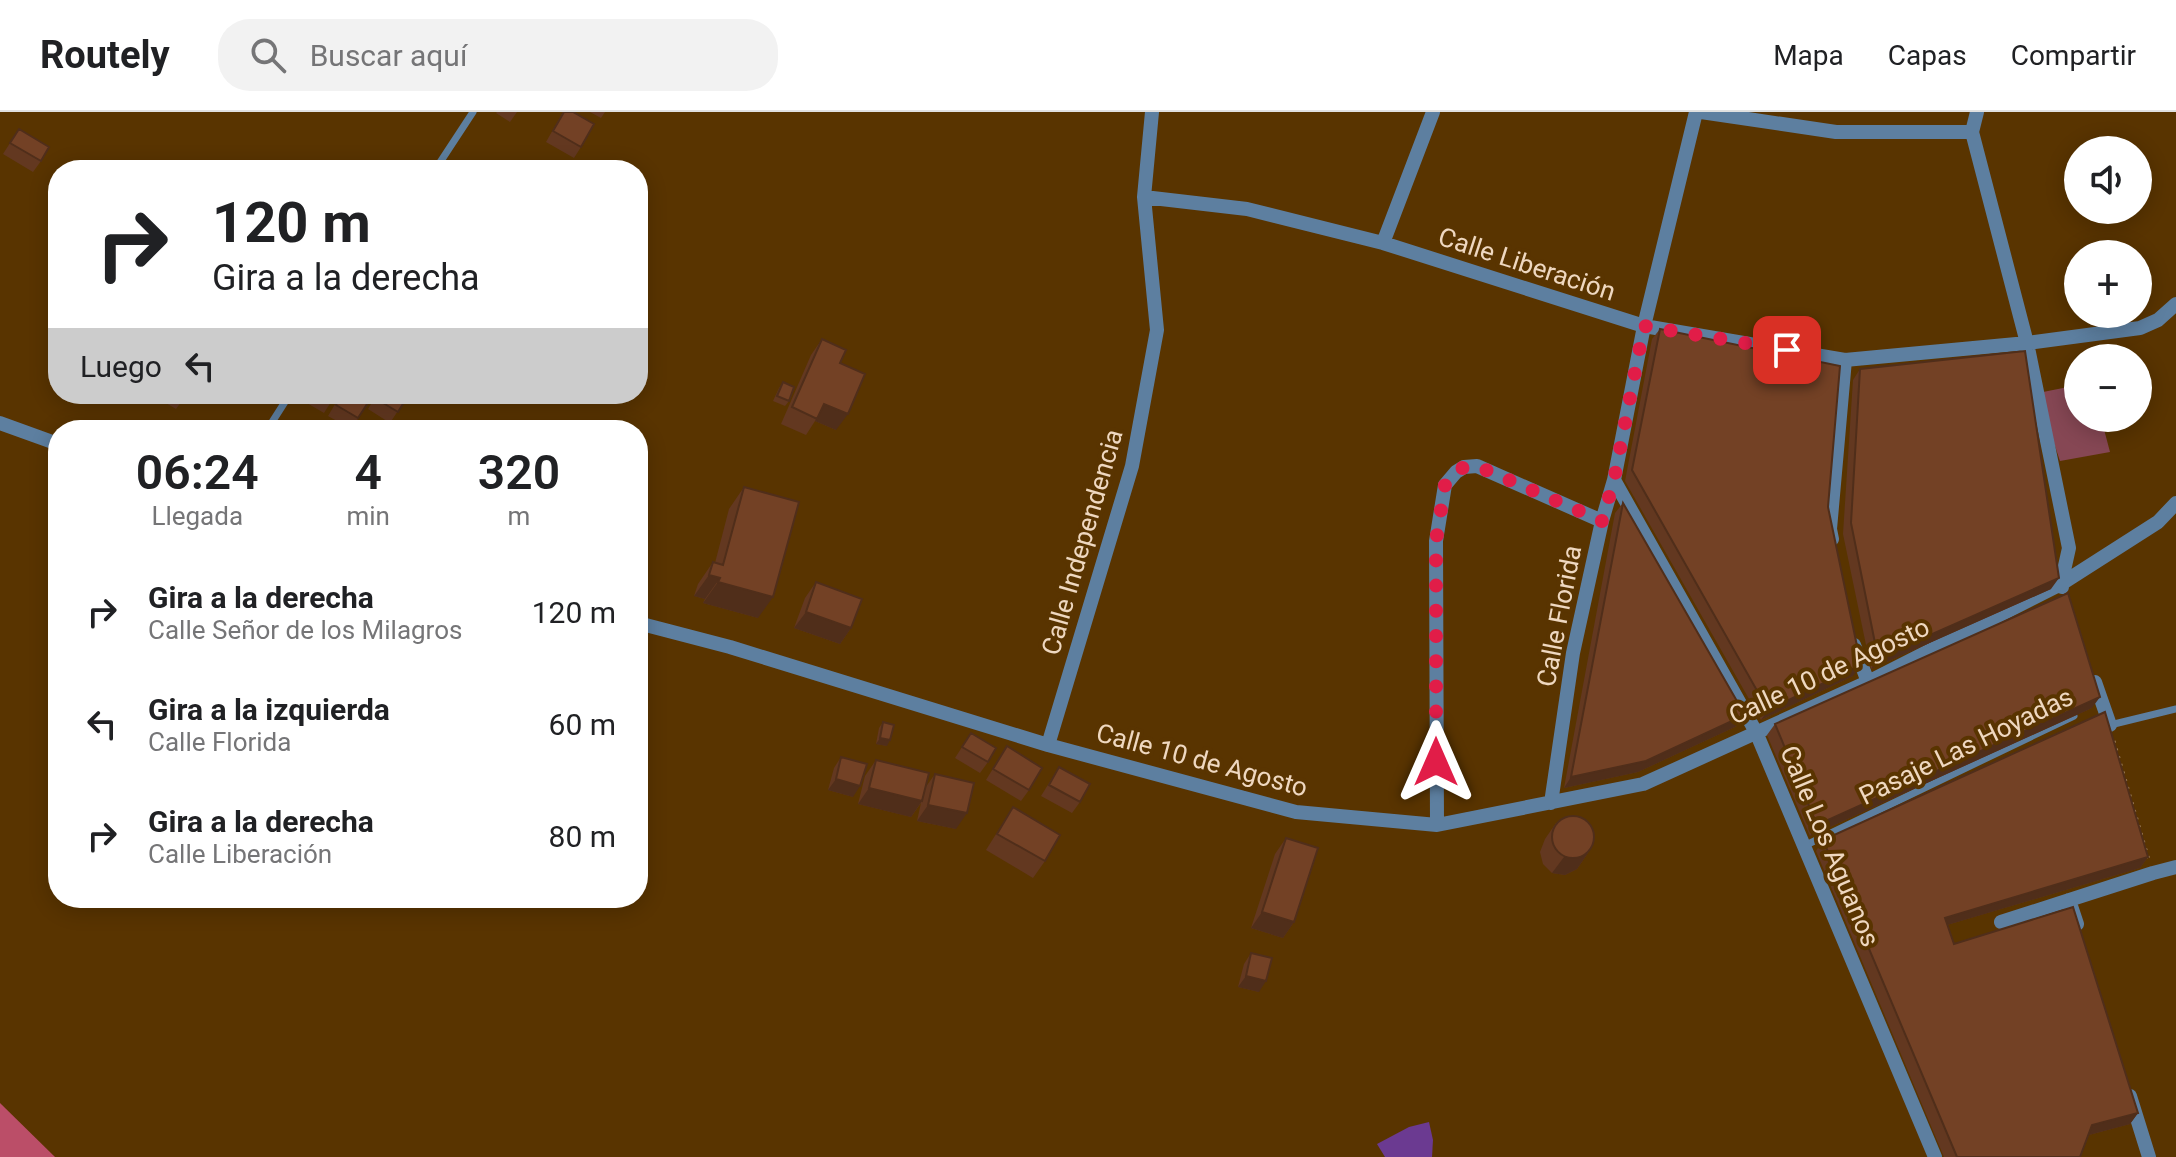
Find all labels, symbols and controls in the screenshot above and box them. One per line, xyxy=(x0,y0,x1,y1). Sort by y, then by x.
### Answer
search box xyxy=(218,19,778,91)
text: Routely xyxy=(40,33,170,77)
icon: search xyxy=(246,33,290,77)
text: Buscar aquí xyxy=(310,38,467,73)
text: Mapa xyxy=(1773,39,1844,72)
text: Capas xyxy=(1888,39,1967,72)
text: Compartir xyxy=(2011,39,2136,72)
map controls xyxy=(2064,136,2152,432)
button: sound xyxy=(2064,136,2152,224)
text: 120 m xyxy=(212,190,371,256)
icon: right xyxy=(80,192,184,296)
street label: Calle Liberación xyxy=(1435,221,1619,307)
button: + xyxy=(2064,240,2152,328)
text: Gira a la derecha xyxy=(212,257,480,299)
pin xyxy=(1753,316,1821,384)
icon: arrive xyxy=(1765,328,1809,372)
icon: left xyxy=(178,344,222,388)
button: − xyxy=(2064,344,2152,432)
text: Luego xyxy=(80,349,162,384)
street label: Calle Independencia xyxy=(1035,426,1129,658)
text: 06:24 xyxy=(136,444,259,501)
text: 4 xyxy=(355,444,382,501)
text: 320 xyxy=(478,444,560,501)
text: Llegada xyxy=(151,501,243,531)
text: min xyxy=(346,501,390,531)
text: m xyxy=(508,501,530,531)
street label: Calle Florida xyxy=(1531,543,1587,689)
text: Gira a la derecha xyxy=(148,580,374,615)
icon: right xyxy=(80,590,124,634)
text: 120 m xyxy=(532,595,616,630)
street label: Calle 10 de Agosto xyxy=(1724,611,1934,731)
text: Calle Señor de los Milagros xyxy=(148,615,462,645)
street label: Pasaje Las Hoyadas xyxy=(1854,681,2078,811)
text: Gira a la izquierda xyxy=(148,692,390,727)
icon: left xyxy=(80,702,124,746)
text: 60 m xyxy=(549,707,616,742)
street label: Calle 10 de Agosto xyxy=(1093,717,1311,803)
position arrow xyxy=(1394,720,1478,804)
text: Calle Florida xyxy=(148,727,291,757)
street label: Calle Los Aguanos xyxy=(1774,741,1886,951)
text: Gira a la derecha xyxy=(148,804,374,839)
icon: right xyxy=(80,814,124,858)
text: 80 m xyxy=(549,819,616,854)
text: Calle Liberación xyxy=(148,839,332,869)

